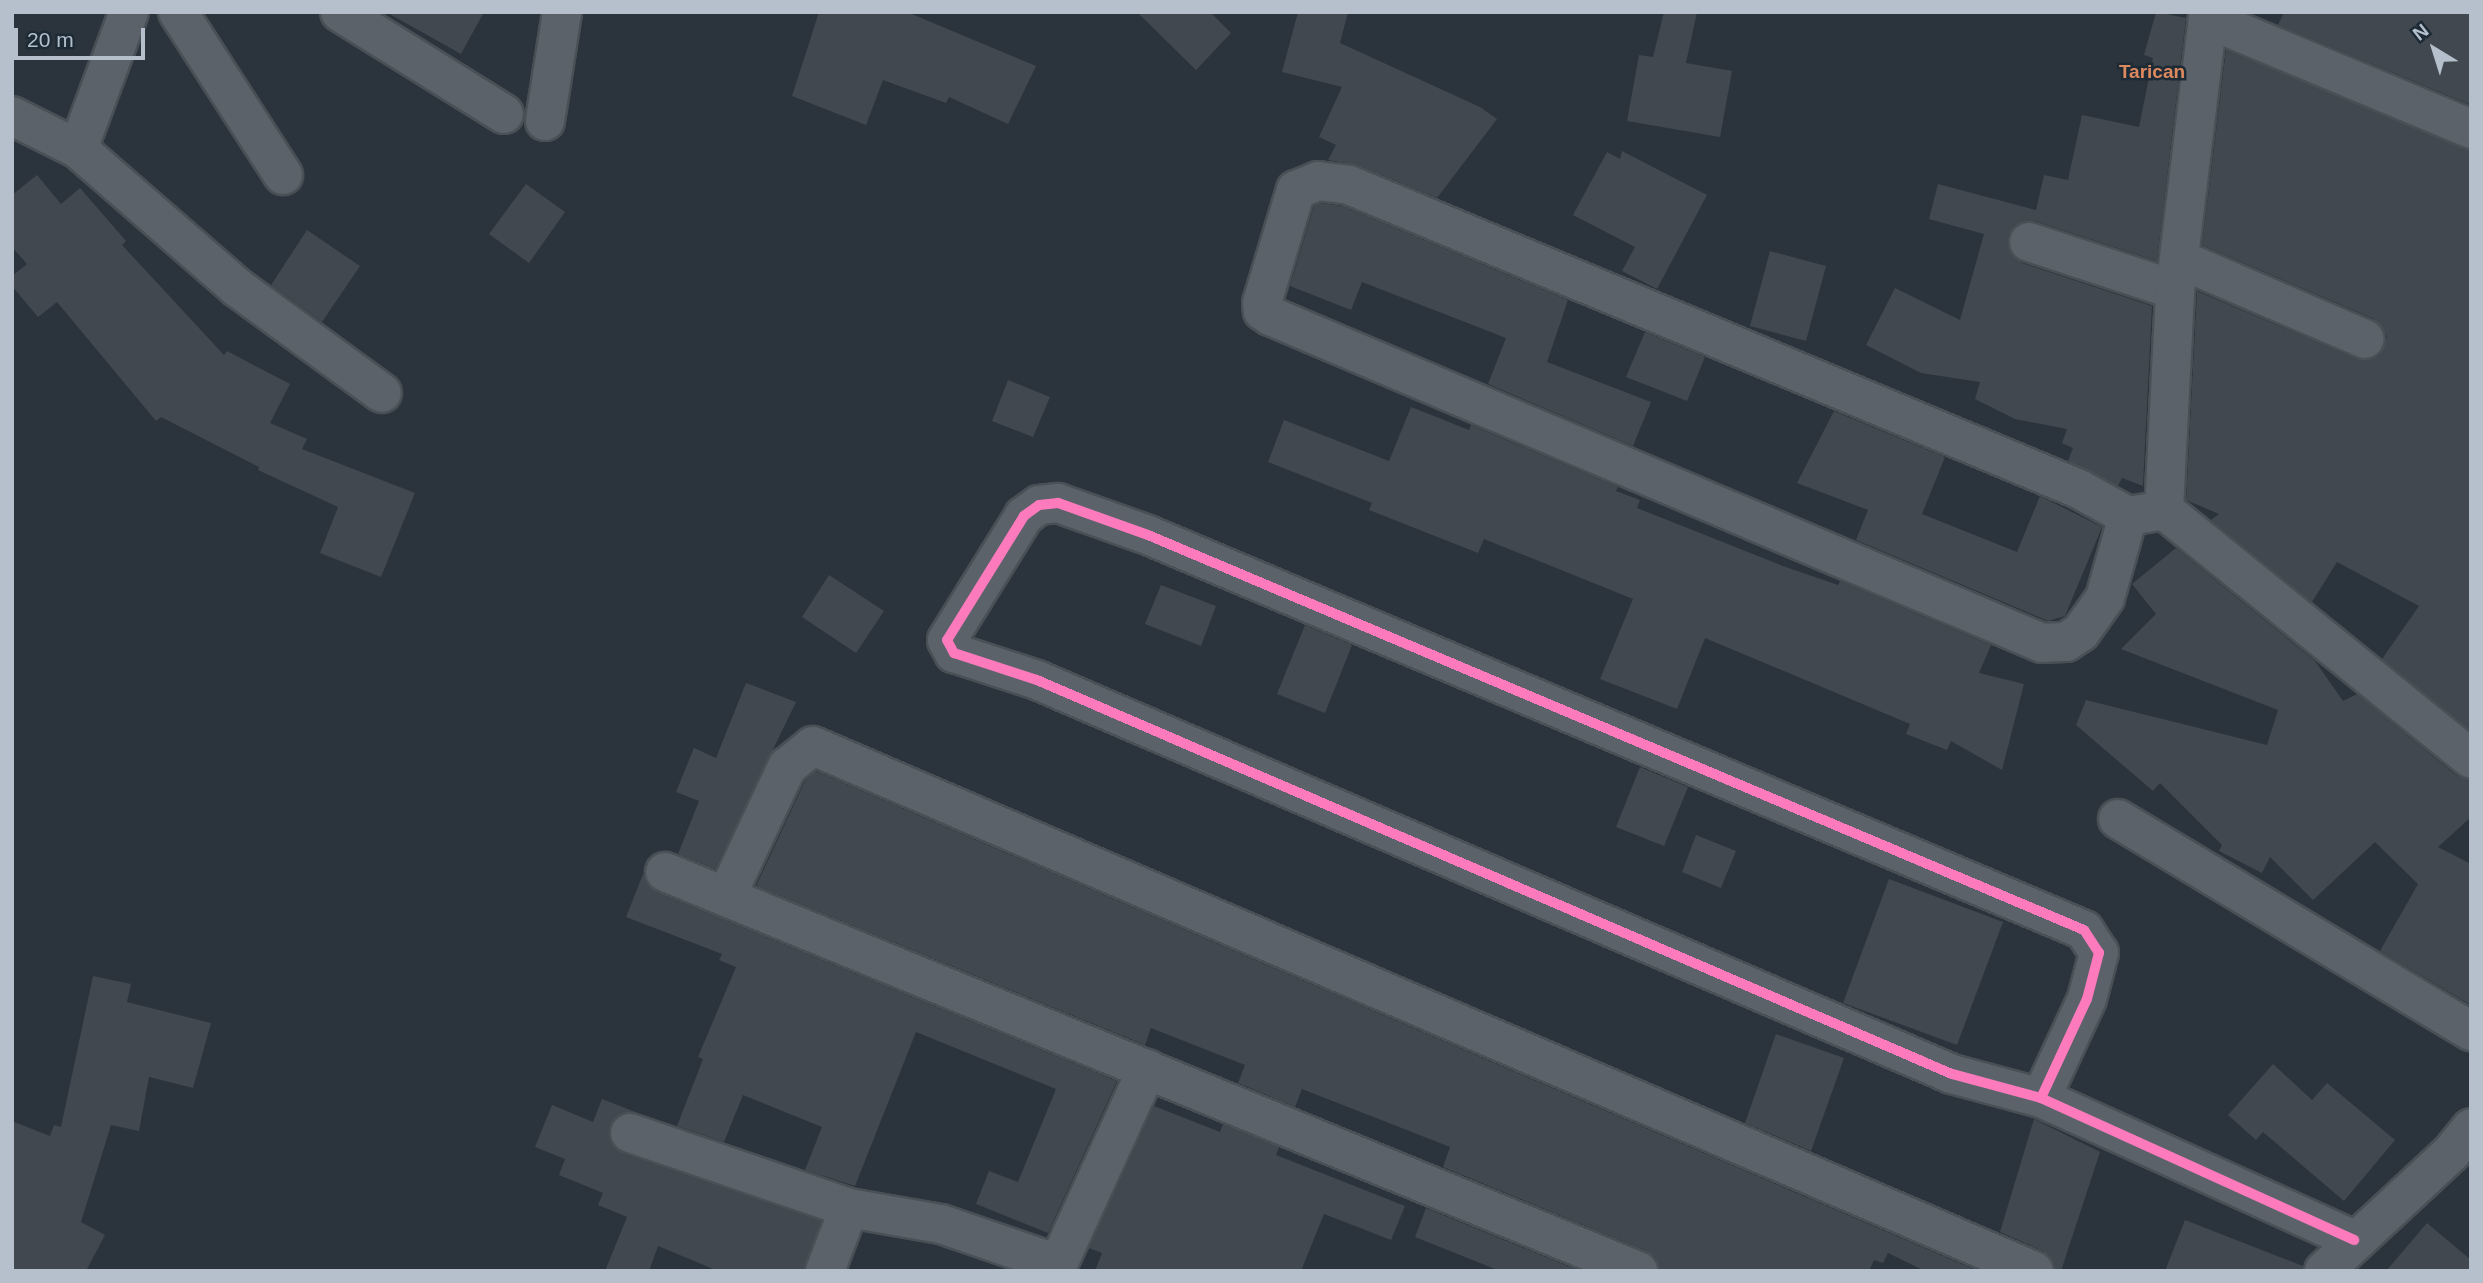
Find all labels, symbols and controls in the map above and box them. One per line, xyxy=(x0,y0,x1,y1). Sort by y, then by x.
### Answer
scale bar xyxy=(18,14,149,58)
north arrow xyxy=(2399,14,2469,84)
text: N xyxy=(2409,20,2433,45)
text: 20 m xyxy=(27,28,74,51)
district label: Tarican xyxy=(2119,61,2185,83)

